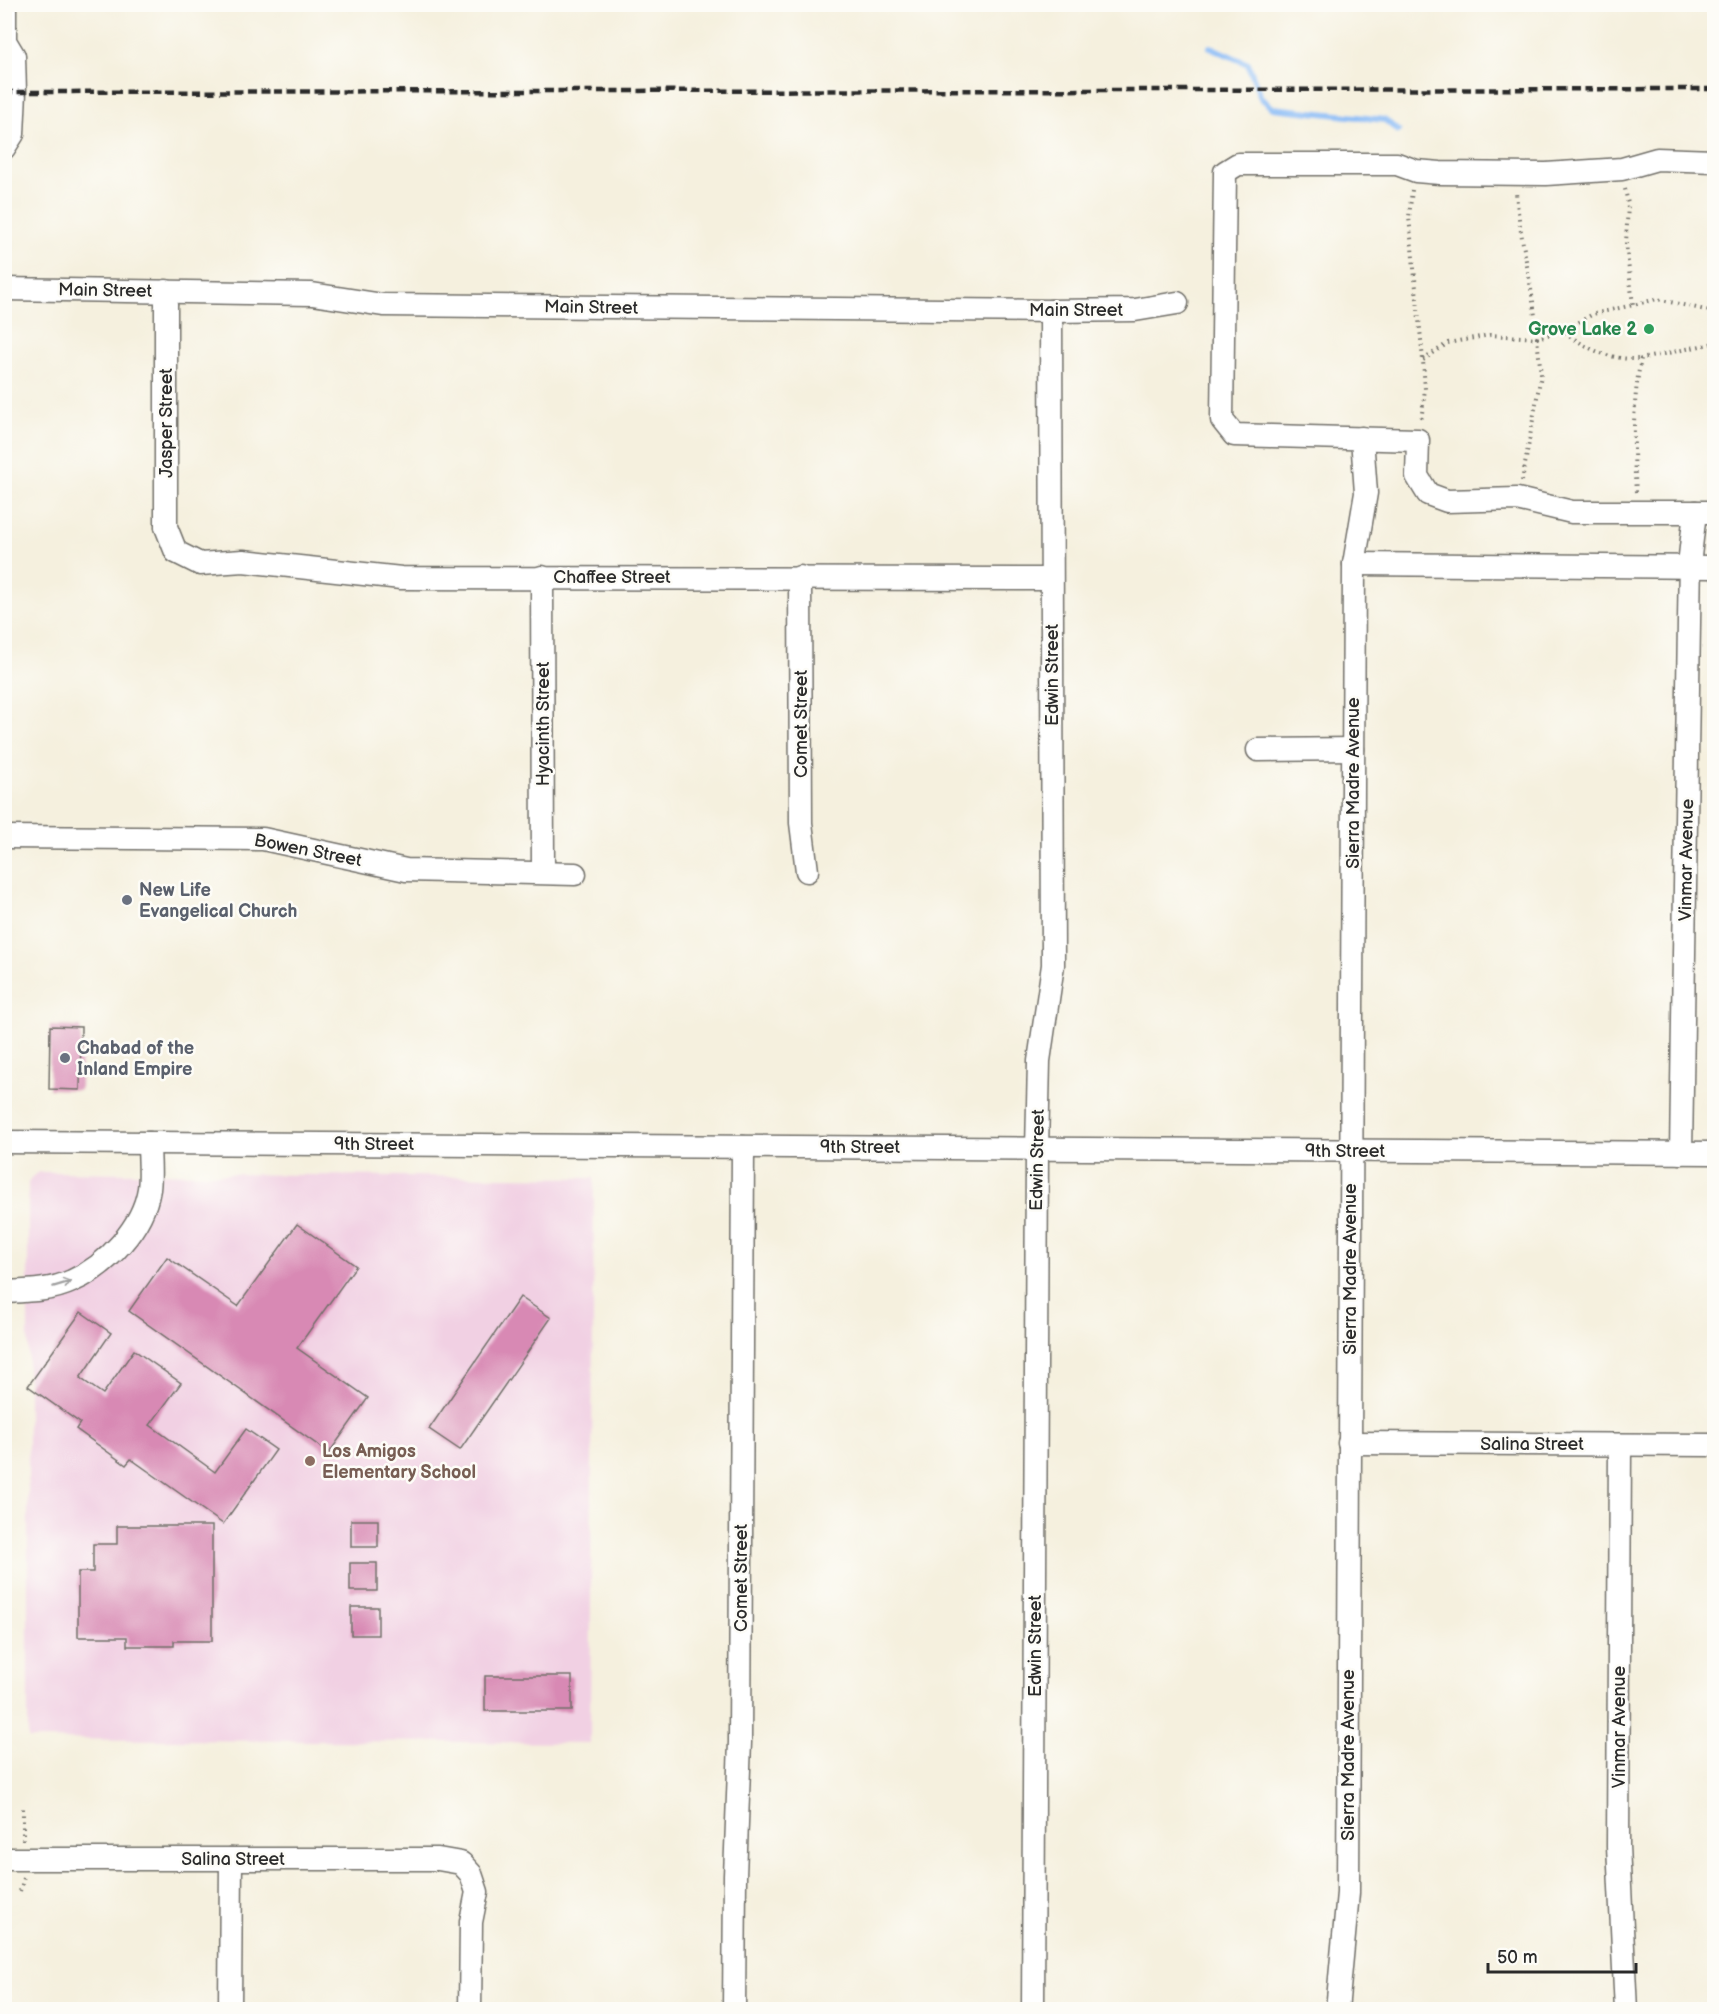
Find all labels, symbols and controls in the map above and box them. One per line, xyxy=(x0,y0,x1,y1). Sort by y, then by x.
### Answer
street label: Main Street xyxy=(58,279,153,302)
street label: Main Street xyxy=(544,296,639,319)
street label: Main Street xyxy=(1029,300,1123,321)
place label: Grove Lake 2 xyxy=(1528,319,1637,340)
marker: Grove Lake 2 xyxy=(1642,322,1656,336)
street label: Jasper Street xyxy=(156,368,177,478)
street label: Chaffee Street xyxy=(553,567,671,588)
street label: Edwin Street xyxy=(1042,624,1063,726)
street label: Hyacinth Street xyxy=(533,661,554,786)
street label: Comet Street xyxy=(791,670,812,778)
street label: Sierra Madre Avenue xyxy=(1343,697,1364,869)
street label: Vinmar Avenue xyxy=(1675,798,1698,921)
street label: Bowen Street xyxy=(252,830,364,871)
place label: New Life Evangelical Church xyxy=(139,880,297,922)
marker: New Life Evangelical Church xyxy=(120,893,134,907)
place label: Chabad of the Inland Empire xyxy=(77,1038,194,1080)
marker: Chabad of the Inland Empire xyxy=(58,1051,72,1065)
street label: Edwin Street xyxy=(1026,1108,1049,1211)
street label: 9th Street xyxy=(334,1134,414,1155)
street label: 9th Street xyxy=(820,1137,900,1158)
street label: 9th Street xyxy=(1305,1141,1385,1162)
street label: Sierra Madre Avenue xyxy=(1340,1183,1361,1355)
one-way arrow xyxy=(52,1278,71,1289)
street label: Salina Street xyxy=(1480,1434,1584,1455)
place label: Los Amigos Elementary School xyxy=(322,1441,476,1483)
marker: Los Amigos Elementary School xyxy=(303,1454,317,1468)
street label: Comet Street xyxy=(731,1524,752,1632)
street label: Edwin Street xyxy=(1025,1595,1046,1697)
street label: Vinmar Avenue xyxy=(1609,1666,1630,1788)
street label: Sierra Madre Avenue xyxy=(1338,1669,1359,1841)
street label: Salina Street xyxy=(181,1849,285,1870)
scale bar xyxy=(1488,1936,1636,1974)
text: 50 m xyxy=(1497,1947,1538,1968)

